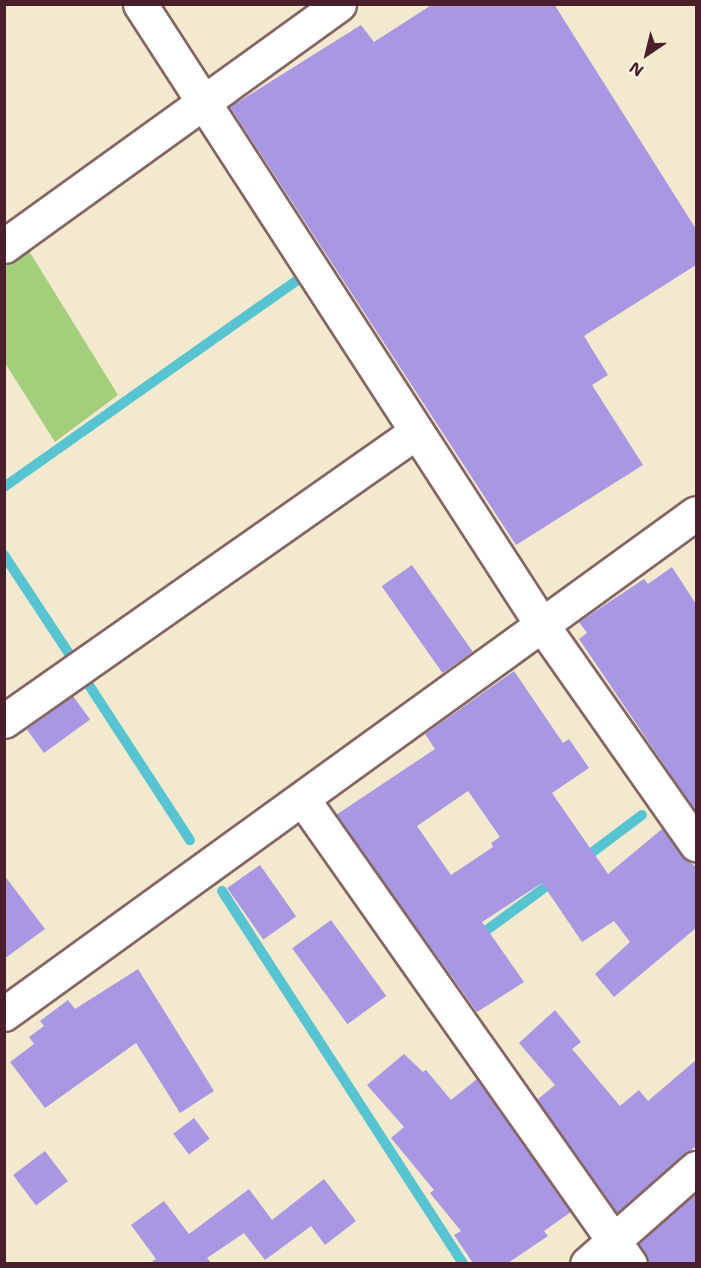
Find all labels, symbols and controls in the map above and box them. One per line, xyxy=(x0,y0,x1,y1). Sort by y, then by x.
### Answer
north arrow xyxy=(617,24,677,84)
text: N xyxy=(625,57,648,81)

